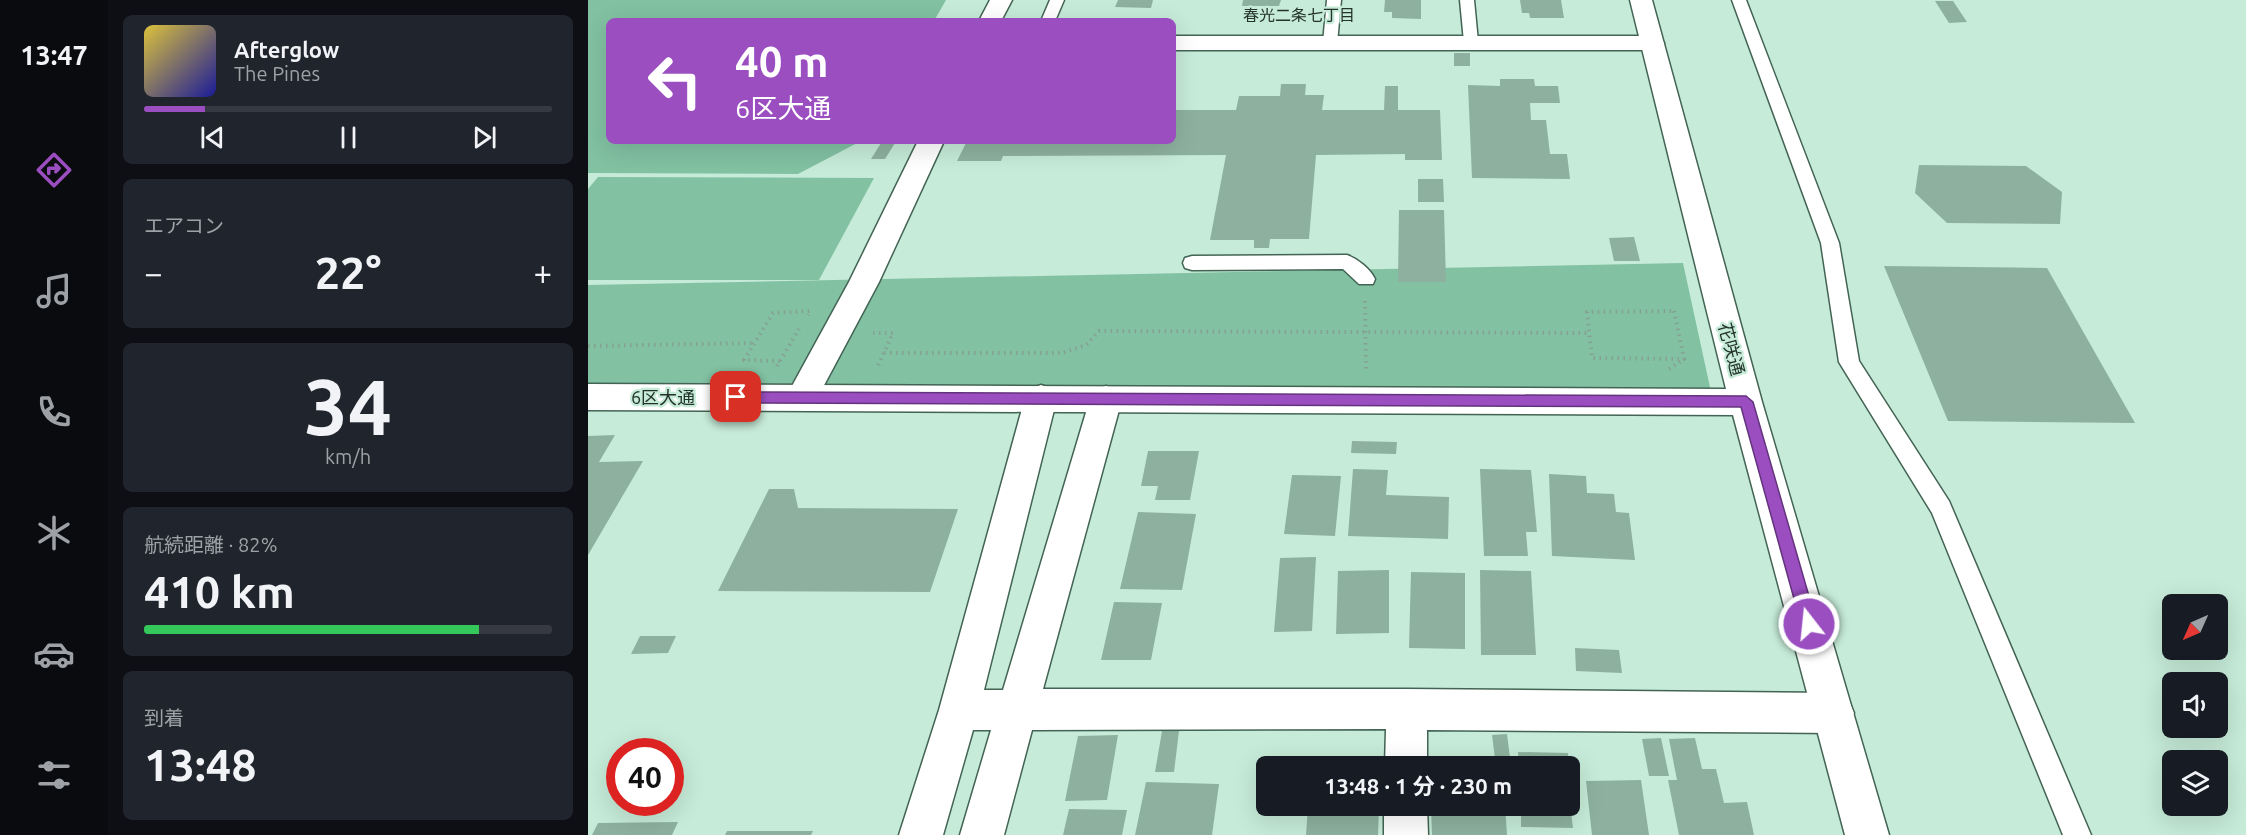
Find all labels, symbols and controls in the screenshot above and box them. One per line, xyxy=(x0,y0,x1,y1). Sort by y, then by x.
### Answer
district label: 春光二条七丁目 xyxy=(1243,6,1355,24)
text: Afterglow xyxy=(234,37,339,62)
text: 40 m xyxy=(735,38,829,85)
text: 13:47 xyxy=(20,40,88,70)
icon: left xyxy=(636,42,714,120)
text: The Pines xyxy=(234,62,320,85)
text: 6区大通 xyxy=(735,93,831,123)
icon: previous xyxy=(196,121,229,154)
icon: pause xyxy=(332,121,365,154)
icon: next xyxy=(468,121,501,154)
icon: directions xyxy=(33,149,75,191)
text: エアコン xyxy=(144,214,224,237)
text: 22° xyxy=(315,247,381,298)
text: − xyxy=(144,254,163,291)
text: + xyxy=(533,254,552,291)
icon: music xyxy=(33,270,75,312)
street label: 花咲通 xyxy=(1715,320,1749,378)
text: 34 xyxy=(304,362,392,450)
pin xyxy=(710,371,761,422)
icon: arrive xyxy=(719,380,752,413)
street label: 6区大通 xyxy=(631,387,695,407)
icon: phone xyxy=(33,391,75,433)
text: km/h xyxy=(325,445,371,468)
icon: climate xyxy=(33,512,75,554)
text: 航続距離 · 82% xyxy=(144,533,277,556)
text: 410 km xyxy=(144,566,295,617)
position arrow xyxy=(1777,592,1841,656)
north arrow xyxy=(2162,594,2228,660)
map controls xyxy=(2162,594,2228,816)
icon: car xyxy=(33,633,75,675)
button: sound xyxy=(2162,672,2228,738)
text: 到着 xyxy=(144,706,184,729)
speed limit sign: 40 xyxy=(606,738,684,816)
text: 13:48 xyxy=(144,739,257,790)
button: layers xyxy=(2162,750,2228,816)
icon: filters xyxy=(33,754,75,796)
text: 13:48 · 1 分 · 230 m xyxy=(1324,773,1512,798)

